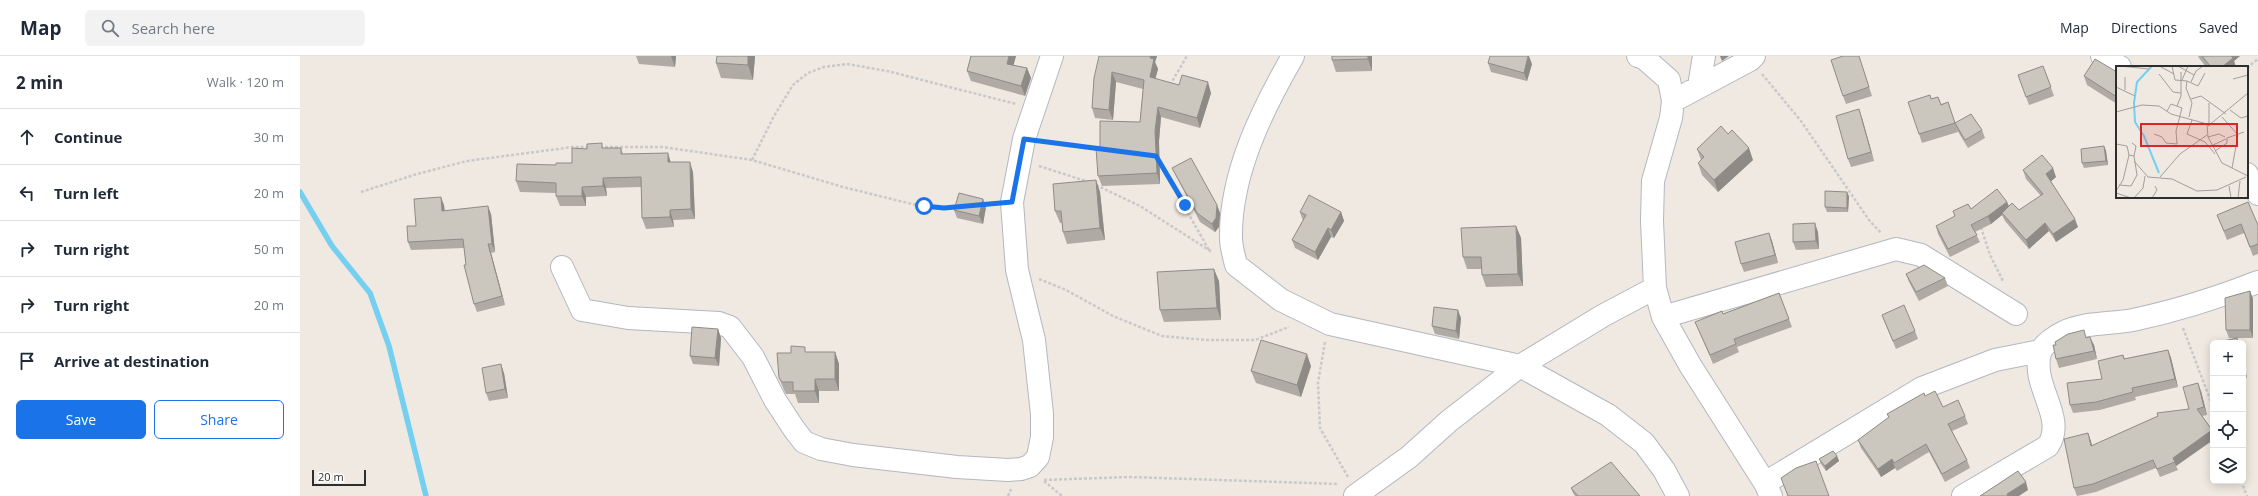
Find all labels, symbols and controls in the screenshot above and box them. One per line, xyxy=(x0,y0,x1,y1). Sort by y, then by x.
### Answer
search box xyxy=(85,10,365,46)
text: Map xyxy=(20,15,61,41)
icon: search xyxy=(99,17,121,39)
text: Search here xyxy=(131,18,215,38)
text: Map xyxy=(2060,18,2089,37)
text: Directions xyxy=(2111,18,2177,37)
text: Saved xyxy=(2199,18,2238,37)
inset map xyxy=(2116,66,2248,198)
text: 2 min xyxy=(16,71,63,94)
text: Walk · 120 m xyxy=(207,73,284,91)
icon: ahead xyxy=(16,126,38,148)
text: Continue xyxy=(54,127,122,147)
text: 30 m xyxy=(254,128,284,146)
icon: left xyxy=(16,182,38,204)
text: Turn left xyxy=(54,183,119,203)
text: 20 m xyxy=(254,184,284,202)
route end xyxy=(1176,196,1194,214)
route start xyxy=(915,197,933,215)
icon: right xyxy=(16,238,38,260)
text: Turn right xyxy=(54,239,129,259)
text: 50 m xyxy=(254,240,284,258)
icon: right xyxy=(16,294,38,316)
text: Turn right xyxy=(54,295,129,315)
text: 20 m xyxy=(254,296,284,314)
map controls xyxy=(2210,340,2246,484)
button: + xyxy=(2210,340,2246,376)
icon: arrive xyxy=(16,350,38,372)
text: Arrive at destination xyxy=(54,351,209,371)
button: − xyxy=(2210,376,2246,412)
button: Save xyxy=(16,400,146,439)
button: Share xyxy=(154,400,284,439)
button: locate xyxy=(2210,412,2246,448)
button: layers xyxy=(2210,448,2246,484)
scale bar xyxy=(312,468,366,487)
text: 20 m xyxy=(318,469,344,484)

